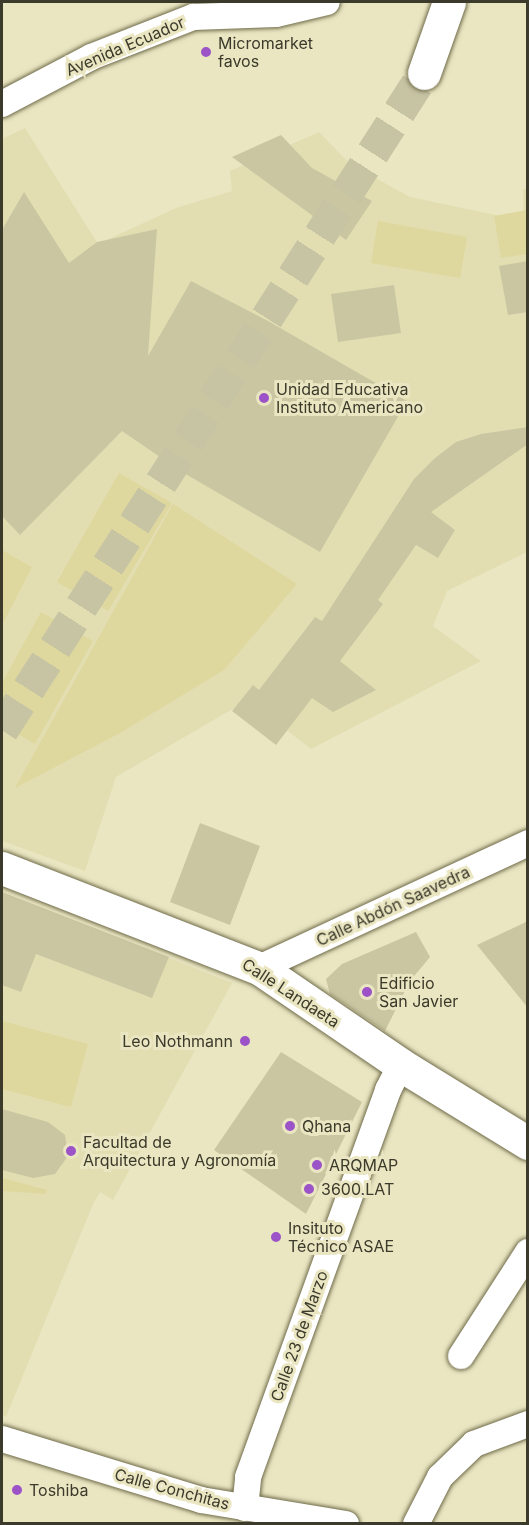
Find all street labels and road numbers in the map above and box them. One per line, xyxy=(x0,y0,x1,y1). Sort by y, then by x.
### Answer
street label: Avenida Ecuador xyxy=(63,12,187,80)
street label: Calle Abdón Saavedra xyxy=(313,862,473,950)
street label: Calle Landaeta xyxy=(239,954,343,1032)
street label: Calle 23 de Marzo xyxy=(266,1268,332,1404)
street label: Calle Conchitas xyxy=(112,1464,232,1514)

